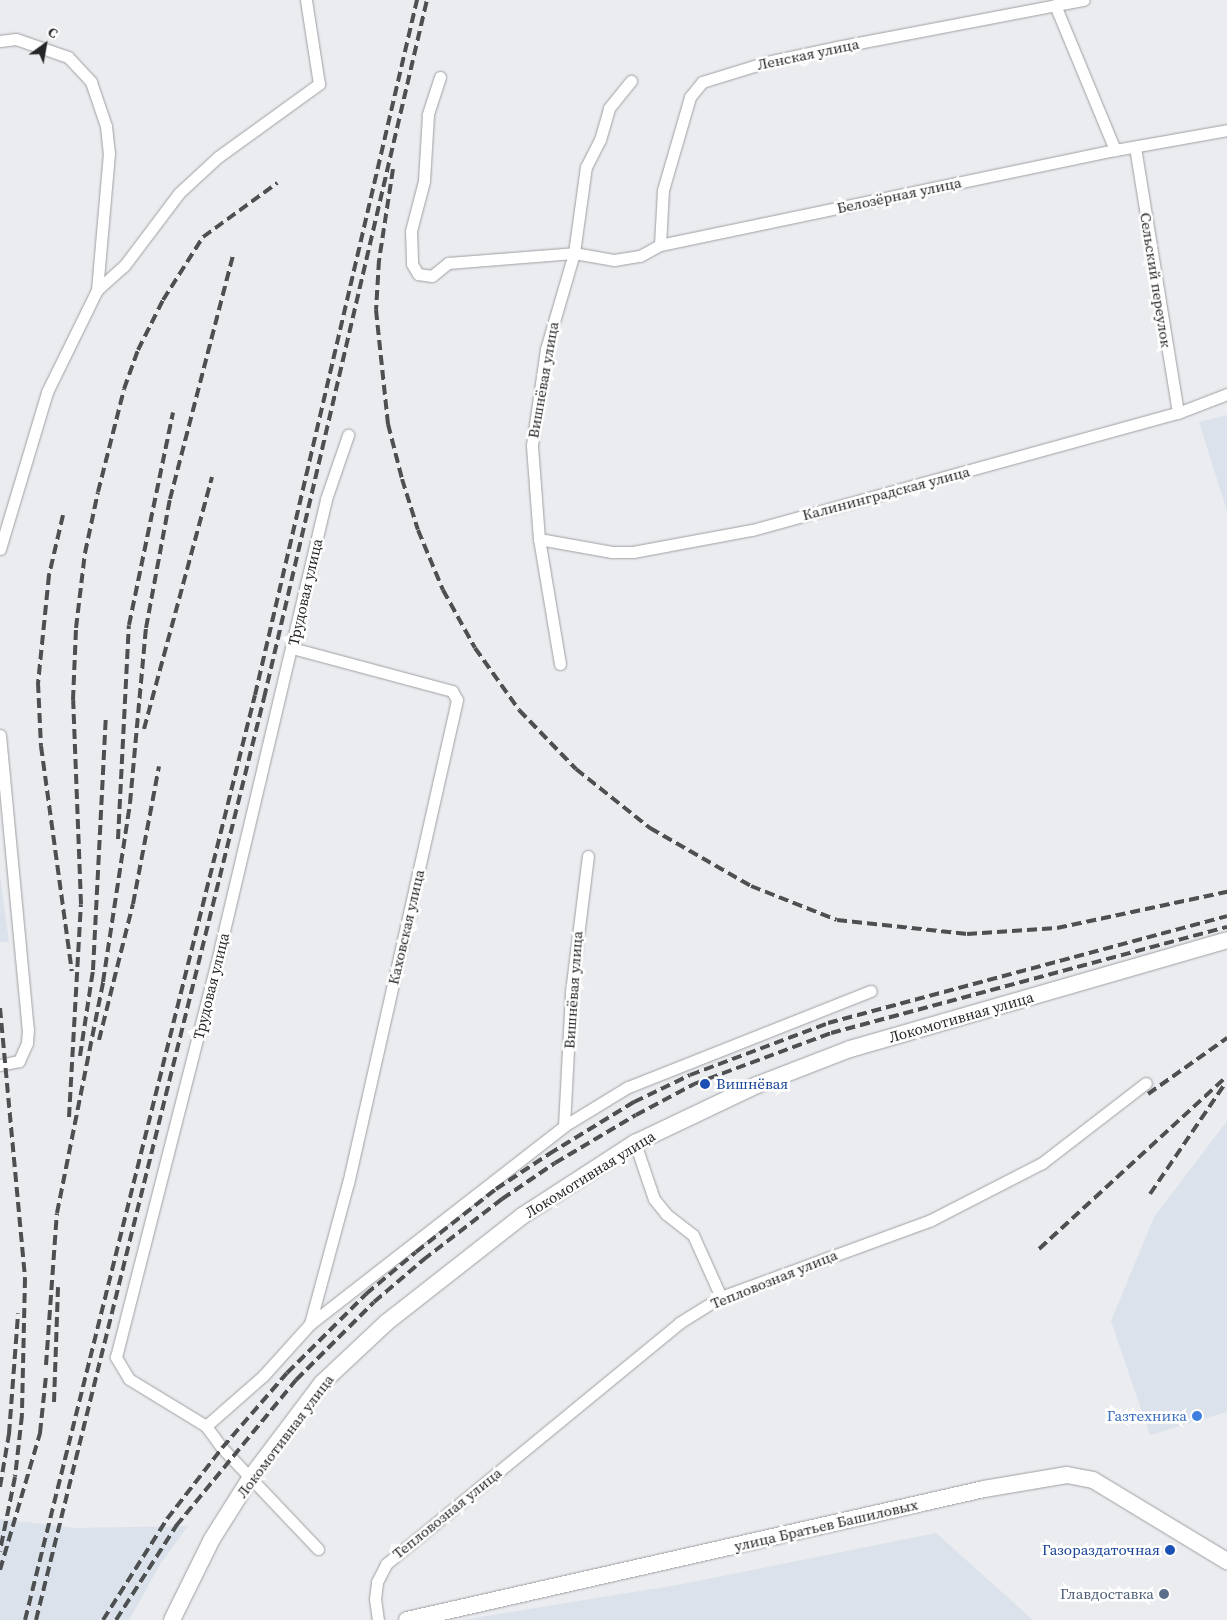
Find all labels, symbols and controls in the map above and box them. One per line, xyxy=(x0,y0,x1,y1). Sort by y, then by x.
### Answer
north arrow xyxy=(20,20,70,70)
text: С xyxy=(44,21,62,43)
street label: Ленская улица xyxy=(755,34,861,74)
street label: Белозёрная улица xyxy=(835,173,963,217)
street label: Сельский переулок xyxy=(1136,211,1176,349)
street label: Вишнёвая улица xyxy=(524,320,562,440)
street label: Калининградская улица xyxy=(800,462,972,524)
street label: Трудовая улица xyxy=(284,537,326,647)
street label: Каховская улица xyxy=(384,868,428,986)
street label: Трудовая улица xyxy=(189,931,233,1041)
street label: Вишнёвая улица xyxy=(560,931,586,1049)
street label: Локомотивная улица xyxy=(886,988,1036,1046)
place label: Вишнёвая xyxy=(716,1075,788,1093)
marker: Вишнёвая xyxy=(698,1077,712,1091)
street label: Локомотивная улица xyxy=(522,1127,658,1221)
street label: Тепловозная улица xyxy=(708,1245,840,1313)
street label: Локомотивная улица xyxy=(233,1371,337,1501)
place label: Газтехника xyxy=(1107,1407,1187,1425)
marker: Газтехника xyxy=(1191,1410,1203,1422)
street label: Тепловозная улица xyxy=(389,1464,505,1562)
street label: улица Братьев Башиловых xyxy=(732,1495,920,1555)
place label: Газораздаточная xyxy=(1042,1541,1160,1559)
marker: Газораздаточная xyxy=(1164,1544,1176,1556)
place label: Главдоставка xyxy=(1060,1585,1154,1603)
marker: Главдоставка xyxy=(1158,1588,1170,1600)

